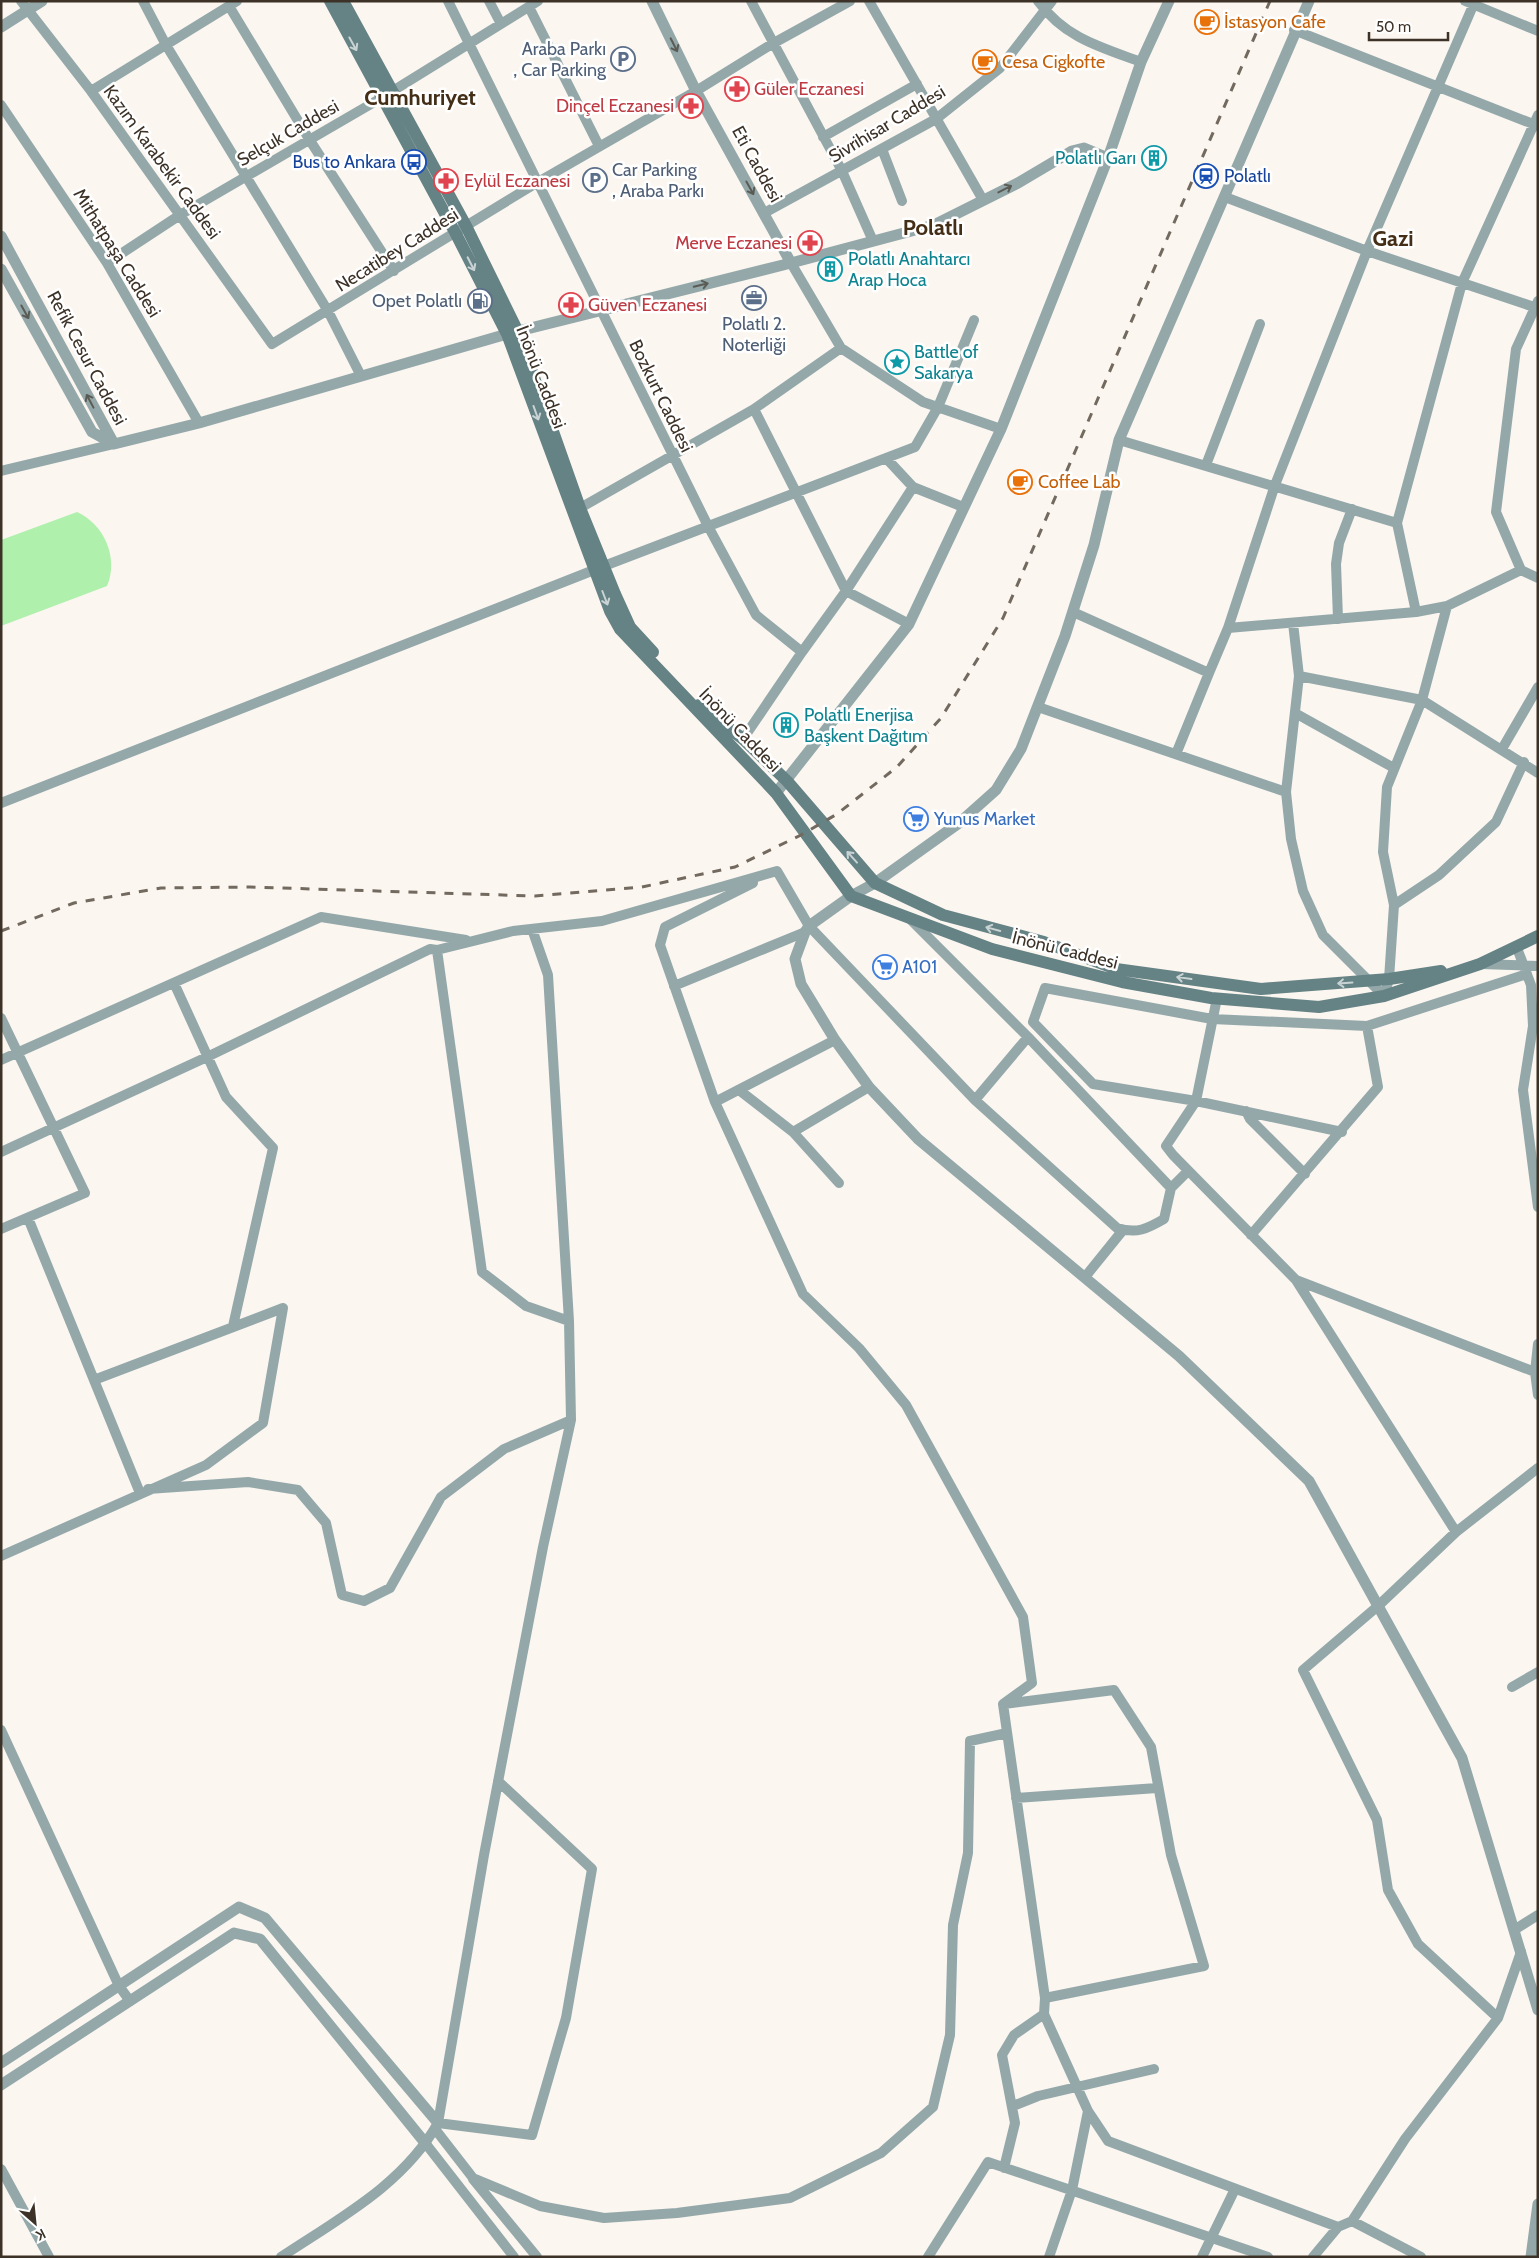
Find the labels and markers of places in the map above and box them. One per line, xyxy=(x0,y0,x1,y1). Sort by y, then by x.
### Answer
cafe icon: İstasyon Cafe xyxy=(1194,9,1220,35)
place label: İstasyon Cafe xyxy=(1224,11,1326,33)
place label: Araba Parkı , Car Parking xyxy=(513,38,607,81)
parking icon: Araba Parkı , Car Parking xyxy=(610,46,636,72)
cafe icon: Cesa Cigkofte xyxy=(972,49,998,75)
place label: Cesa Cigkofte xyxy=(1002,51,1105,73)
pharmacy icon: Güler Eczanesi xyxy=(724,76,750,102)
place label: Güler Eczanesi xyxy=(754,78,864,100)
pharmacy icon: Dinçel Eczanesi xyxy=(678,93,704,119)
place label: Dinçel Eczanesi xyxy=(556,95,674,117)
building icon: Polatlı Garı xyxy=(1141,145,1167,171)
place label: Polatlı Garı xyxy=(1055,147,1136,169)
bus stop icon: Bus to Ankara xyxy=(401,149,427,175)
place label: Bus to Ankara xyxy=(292,151,396,173)
place label: Car Parking , Araba Parkı xyxy=(612,159,704,202)
station icon: Polatlı xyxy=(1193,163,1219,189)
place label: Polatlı xyxy=(1224,165,1271,187)
parking icon: Car Parking , Araba Parkı xyxy=(582,167,608,193)
pharmacy icon: Eylül Eczanesi xyxy=(433,168,459,194)
place label: Eylül Eczanesi xyxy=(464,170,570,192)
pharmacy icon: Merve Eczanesi xyxy=(797,230,823,256)
place label: Merve Eczanesi xyxy=(675,232,792,254)
place label: Polatlı Anahtarcı Arap Hoca xyxy=(848,248,970,291)
building icon: Polatlı Anahtarcı Arap Hoca xyxy=(817,256,843,282)
office icon: Polatlı 2. Noterliği xyxy=(741,285,767,311)
fuel station icon: Opet Polatlı xyxy=(467,288,493,314)
place label: Opet Polatlı xyxy=(372,290,462,312)
pharmacy icon: Güven Eczanesi xyxy=(558,292,584,318)
place label: Güven Eczanesi xyxy=(588,294,707,316)
place label: Polatlı 2. Noterliği xyxy=(722,313,786,356)
place label: Battle of Sakarya xyxy=(914,341,979,384)
place icon: Battle of Sakarya xyxy=(884,349,910,375)
cafe icon: Coffee Lab xyxy=(1007,469,1033,495)
place label: Coffee Lab xyxy=(1038,471,1121,493)
place label: Polatlı Enerjisa Başkent Dağıtım xyxy=(804,704,928,747)
building icon: Polatlı Enerjisa Başkent Dağıtım xyxy=(773,712,799,738)
supermarket icon: Yunus Market xyxy=(903,806,929,832)
place label: Yunus Market xyxy=(933,808,1035,830)
supermarket icon: A101 xyxy=(872,954,898,980)
place label: A101 xyxy=(902,956,937,978)

